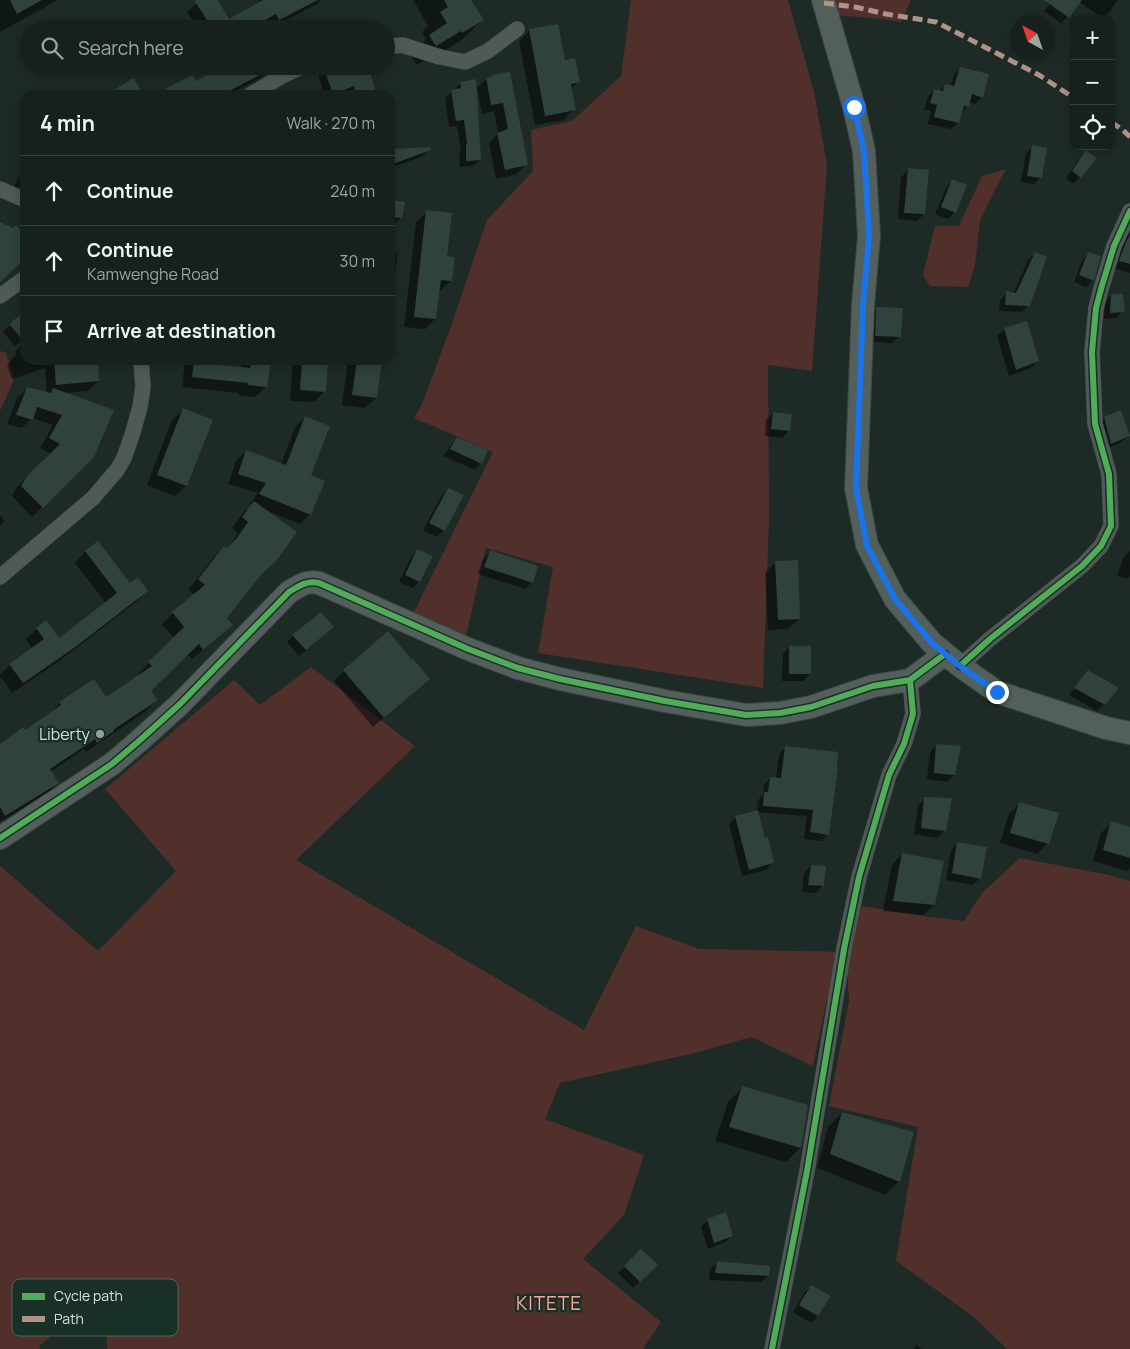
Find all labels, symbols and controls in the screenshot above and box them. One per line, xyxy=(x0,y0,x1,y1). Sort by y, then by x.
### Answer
north arrow xyxy=(1010,15,1055,60)
map controls xyxy=(1070,15,1115,150)
button: + xyxy=(1070,15,1115,60)
search box xyxy=(20,20,395,75)
icon: search xyxy=(38,34,66,62)
text: Search here xyxy=(78,35,184,61)
button: − xyxy=(1070,60,1115,105)
route start xyxy=(843,96,866,119)
button: locate xyxy=(1070,105,1115,150)
text: 4 min xyxy=(40,109,95,137)
text: Walk · 270 m xyxy=(286,112,375,134)
icon: ahead xyxy=(40,177,68,205)
text: Continue xyxy=(87,178,173,204)
text: 240 m xyxy=(330,180,375,202)
text: Continue xyxy=(87,237,173,263)
icon: ahead xyxy=(40,247,68,275)
text: 30 m xyxy=(340,250,375,272)
text: Kamwenghe Road xyxy=(87,263,219,285)
icon: arrive xyxy=(40,317,68,345)
text: Arrive at destination xyxy=(87,318,276,344)
route end xyxy=(986,681,1009,704)
place label: Liberty xyxy=(39,723,91,745)
marker: Liberty xyxy=(94,728,106,740)
legend xyxy=(12,1279,178,1336)
text: Cycle path xyxy=(54,1286,123,1305)
district label: KITETE xyxy=(516,1290,582,1316)
text: Path xyxy=(54,1309,84,1328)

